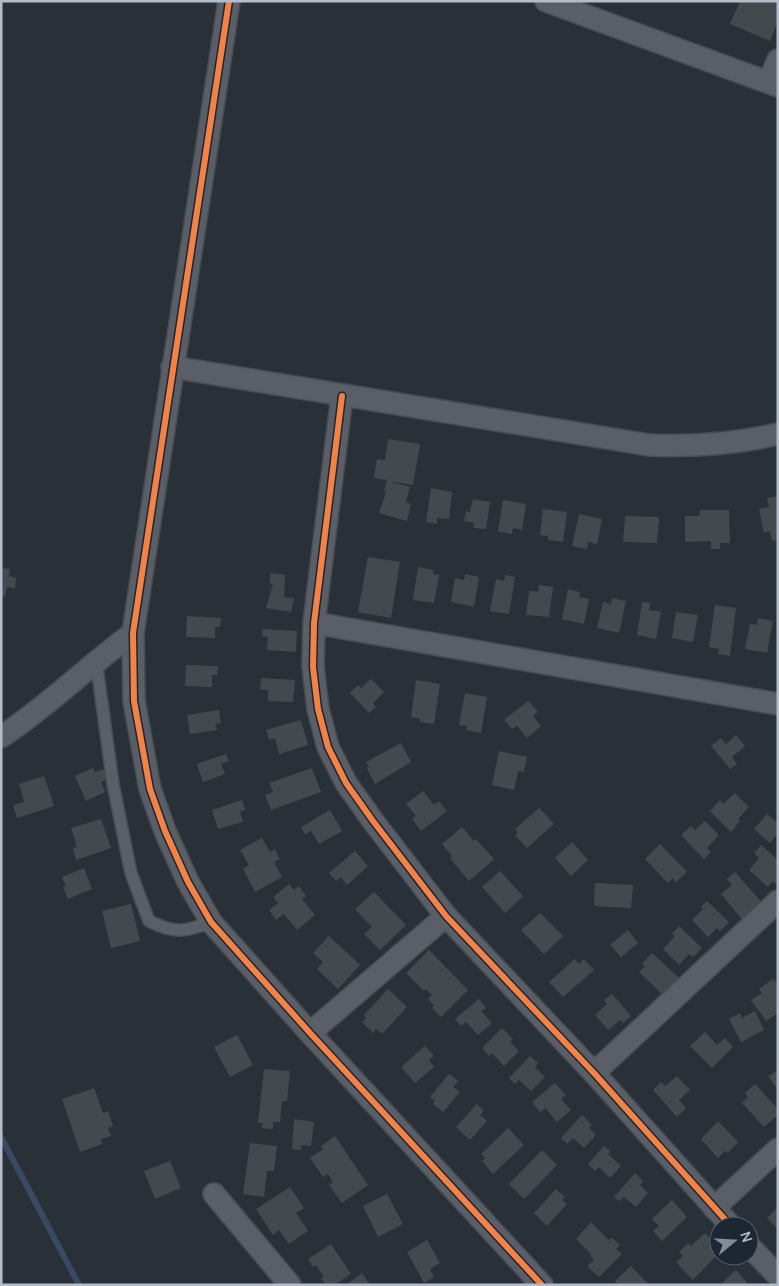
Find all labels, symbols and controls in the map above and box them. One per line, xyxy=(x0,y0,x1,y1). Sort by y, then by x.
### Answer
north arrow xyxy=(709,1216,759,1266)
text: N xyxy=(736,1229,757,1245)

